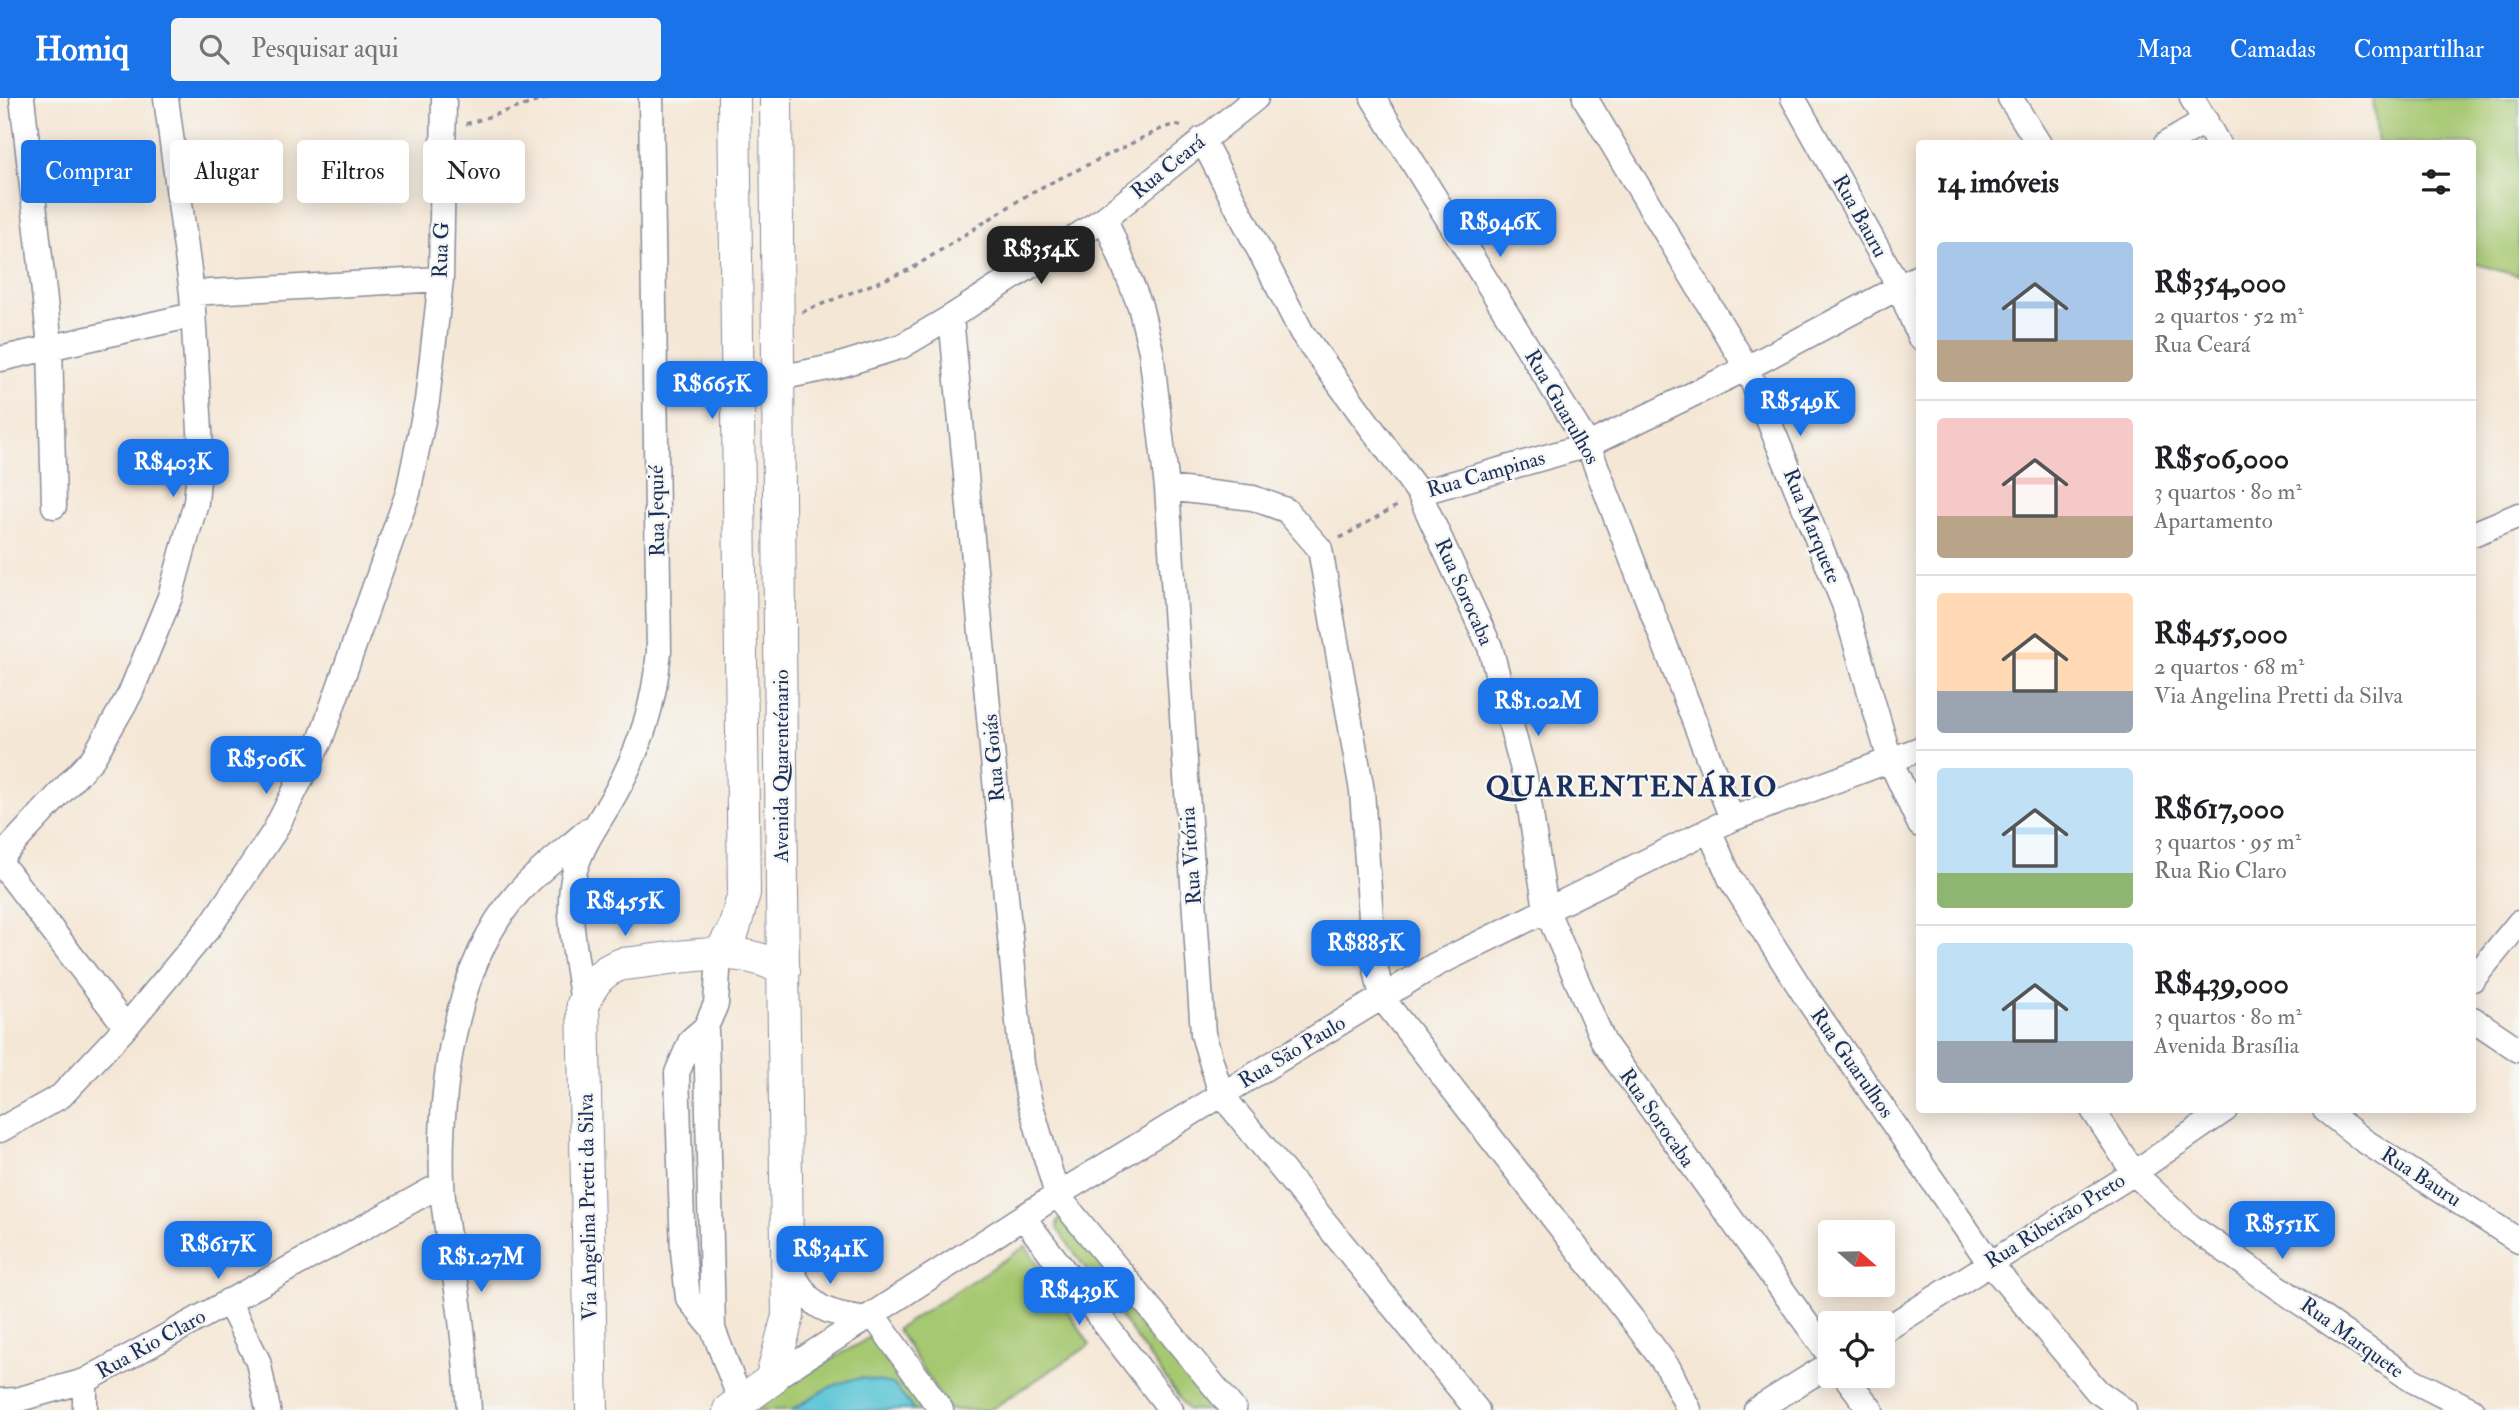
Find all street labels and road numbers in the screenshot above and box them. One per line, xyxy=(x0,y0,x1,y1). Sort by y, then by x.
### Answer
street label: Rua Ceará xyxy=(1125,129,1211,205)
street label: Rua Bauru xyxy=(1826,170,1894,262)
street label: Rua G xyxy=(427,221,455,279)
street label: Rua Guarulhos xyxy=(1518,345,1606,469)
street label: Rua Campinas xyxy=(1424,444,1548,504)
street label: Rua Jequié xyxy=(643,465,671,557)
street label: Rua Marquete xyxy=(1777,465,1847,588)
street label: Rua Sorocaba xyxy=(1428,534,1500,650)
street label: Avenida Quarenténario xyxy=(768,669,795,864)
street label: Rua Goiás xyxy=(977,713,1011,803)
street label: Rua Vitória xyxy=(1174,806,1208,906)
street label: Rua Guarulhos xyxy=(1804,1003,1900,1123)
street label: Rua São Paulo xyxy=(1234,1009,1350,1095)
street label: Rua Sorocaba xyxy=(1613,1063,1701,1173)
street label: Via Angelina Pretti da Silva xyxy=(573,1093,603,1321)
street label: Rua Bauru xyxy=(2376,1141,2466,1213)
street label: Rua Ribeirão Preto xyxy=(1980,1167,2130,1275)
street label: Rua Marquete xyxy=(2295,1291,2409,1385)
street label: Rua Rio Claro xyxy=(92,1303,210,1385)

